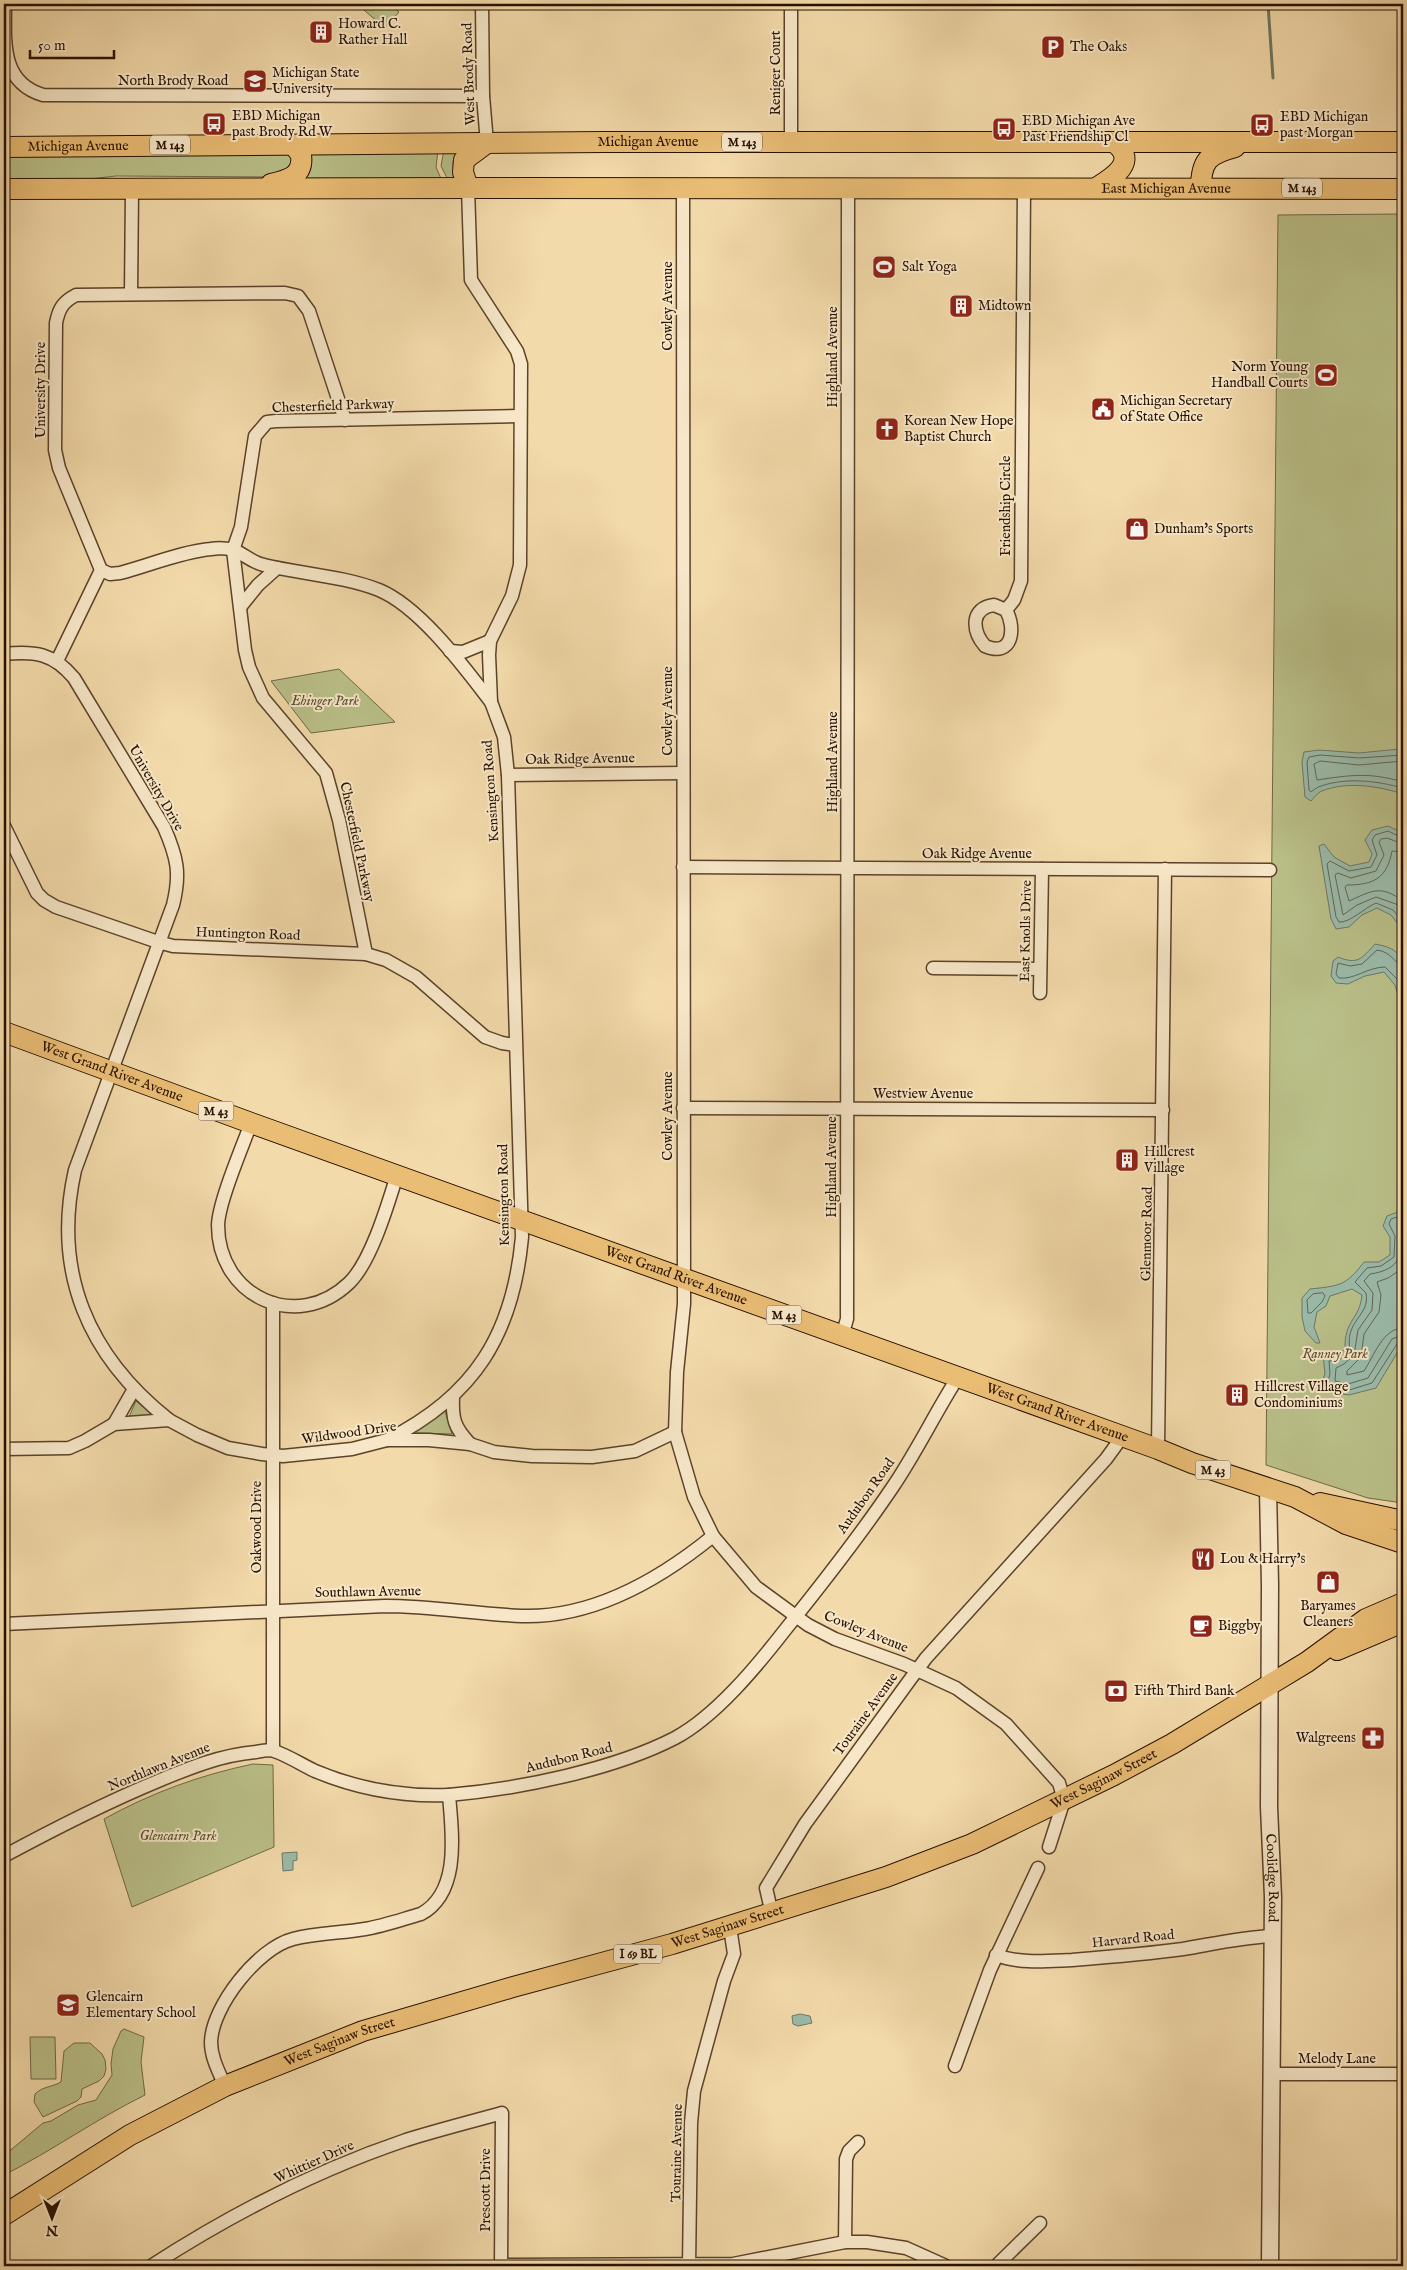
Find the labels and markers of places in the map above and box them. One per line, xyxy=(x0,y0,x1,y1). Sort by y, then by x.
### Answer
place label: Howard C. Rather Hall xyxy=(338,15,407,49)
building icon: Howard C. Rather Hall xyxy=(308,19,334,45)
parking icon: The Oaks xyxy=(1040,34,1066,60)
place label: The Oaks xyxy=(1070,38,1127,56)
place label: Michigan State University xyxy=(272,64,360,98)
school or university icon: Michigan State University xyxy=(242,68,268,94)
place label: EBD Michigan past Brody Rd W xyxy=(232,107,333,141)
place label: EBD Michigan past Morgan xyxy=(1280,108,1369,142)
bus stop icon: EBD Michigan past Brody Rd W xyxy=(201,111,227,137)
place label: EBD Michigan Ave Past Friendship Cl xyxy=(1022,112,1136,146)
bus stop icon: EBD Michigan past Morgan xyxy=(1249,112,1275,138)
bus stop icon: EBD Michigan Ave Past Friendship Cl xyxy=(991,116,1017,142)
sports icon: Salt Yoga xyxy=(871,254,897,280)
place label: Salt Yoga xyxy=(902,258,958,276)
building icon: Midtown xyxy=(948,293,974,319)
place label: Midtown xyxy=(978,297,1032,315)
place label: Norm Young Handball Courts xyxy=(1211,358,1308,392)
sports icon: Norm Young Handball Courts xyxy=(1313,362,1339,388)
place label: Michigan Secretary of State Office xyxy=(1120,392,1232,426)
public building icon: Michigan Secretary of State Office xyxy=(1090,396,1116,422)
place label: Korean New Hope Baptist Church xyxy=(904,412,1014,446)
church icon: Korean New Hope Baptist Church xyxy=(874,416,900,442)
shop icon: Dunham's Sports xyxy=(1124,516,1150,542)
place label: Dunham's Sports xyxy=(1154,520,1253,538)
place label: Hillcrest Village xyxy=(1143,1143,1195,1177)
building icon: Hillcrest Village xyxy=(1114,1147,1140,1173)
place label: Hillcrest Village Condominiums xyxy=(1254,1378,1349,1412)
building icon: Hillcrest Village Condominiums xyxy=(1224,1382,1250,1408)
restaurant icon: Lou & Harry's xyxy=(1190,1546,1216,1572)
place label: Lou & Harry's xyxy=(1220,1550,1305,1568)
shop icon: Baryames Cleaners xyxy=(1315,1569,1341,1595)
place label: Baryames Cleaners xyxy=(1300,1597,1356,1631)
cafe icon: Biggby xyxy=(1188,1613,1214,1639)
place label: Biggby xyxy=(1218,1617,1261,1635)
bank icon: Fifth Third Bank xyxy=(1103,1678,1129,1704)
place label: Fifth Third Bank xyxy=(1134,1682,1235,1700)
pharmacy icon: Walgreens xyxy=(1360,1725,1386,1751)
place label: Walgreens xyxy=(1296,1729,1356,1747)
place label: Glencairn Elementary School xyxy=(86,1988,196,2022)
school or university icon: Glencairn Elementary School xyxy=(55,1992,81,2018)

